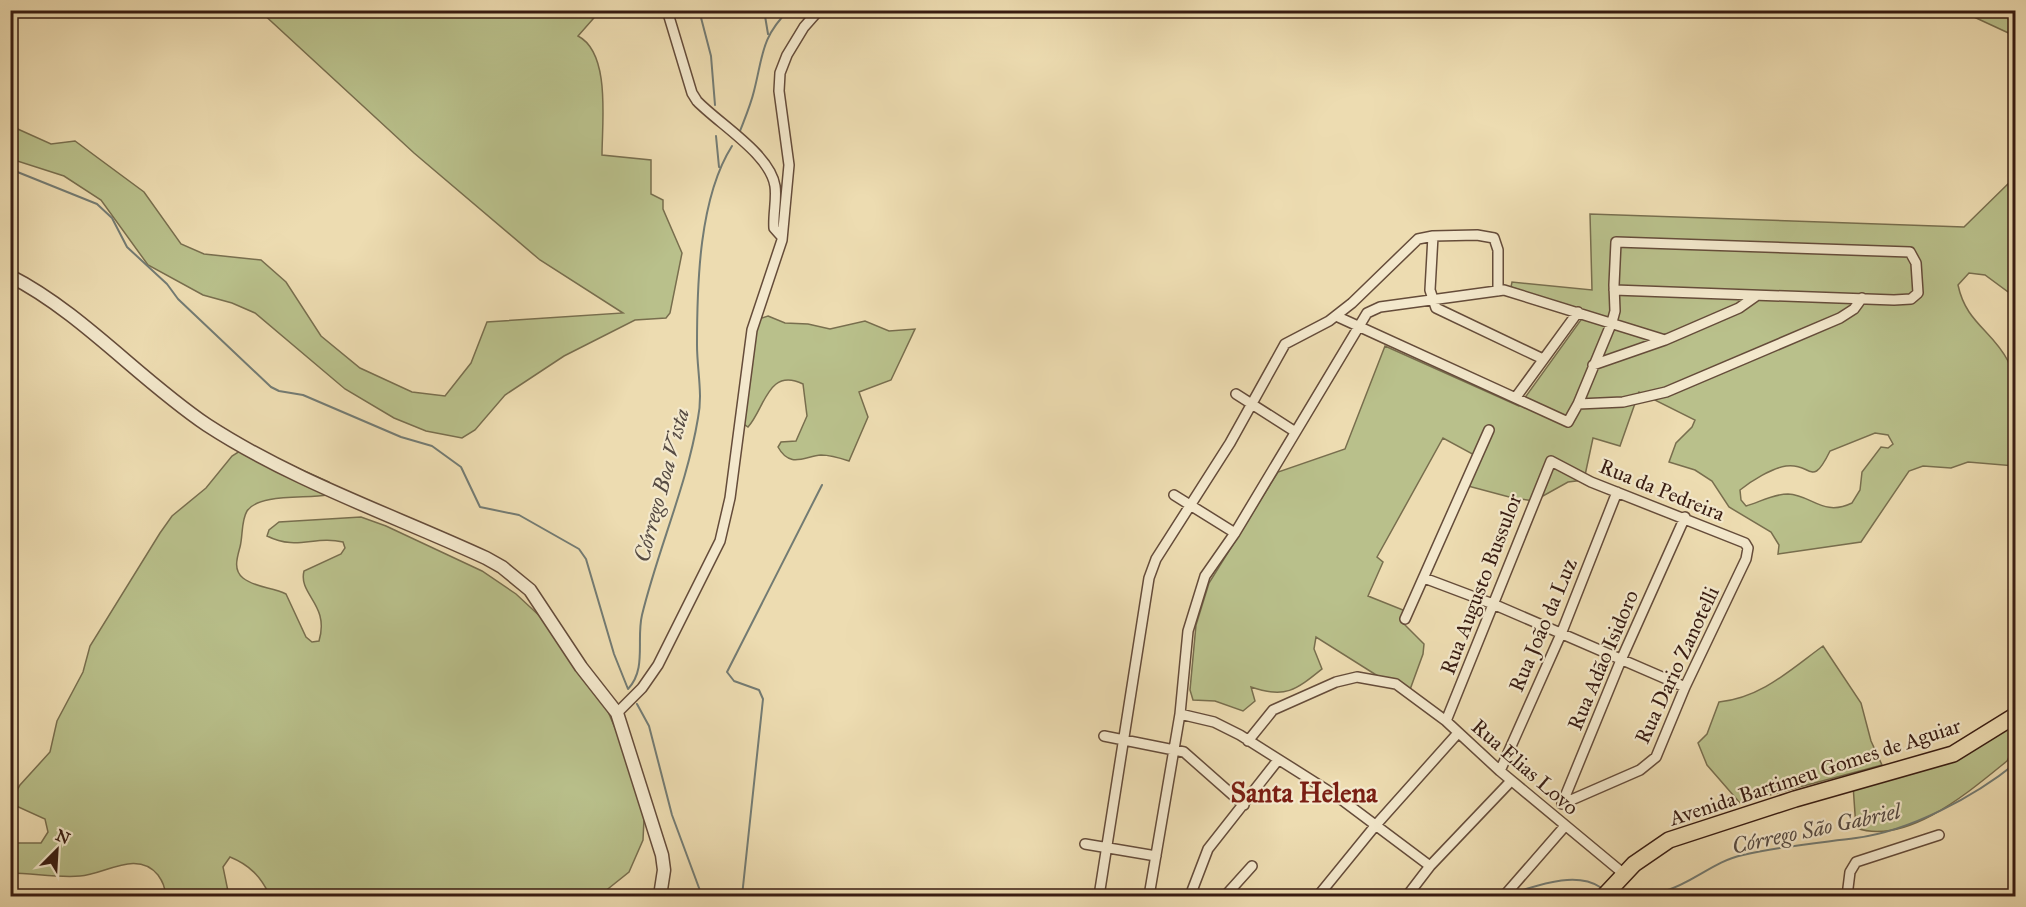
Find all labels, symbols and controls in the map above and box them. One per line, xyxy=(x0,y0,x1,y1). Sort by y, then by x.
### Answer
water label: Córrego Boa Vista xyxy=(628,405,695,565)
street label: Rua da Pedreira xyxy=(1596,453,1729,527)
street label: Rua Augusto Bussulor xyxy=(1435,490,1528,678)
street label: Rua João da Luz xyxy=(1503,554,1583,696)
street label: Rua Dario Zanotelli xyxy=(1629,582,1725,748)
street label: Rua Adão Isidoro xyxy=(1562,586,1644,734)
street label: Avenida Bartimeu Gomes de Aguiar xyxy=(1665,712,1964,832)
street label: Rua Elias Lovo xyxy=(1466,713,1584,821)
district label: Santa Helena xyxy=(1231,776,1378,809)
water label: Córrego São Gabriel xyxy=(1729,797,1905,860)
north arrow xyxy=(27,820,87,880)
text: N xyxy=(53,825,73,848)

